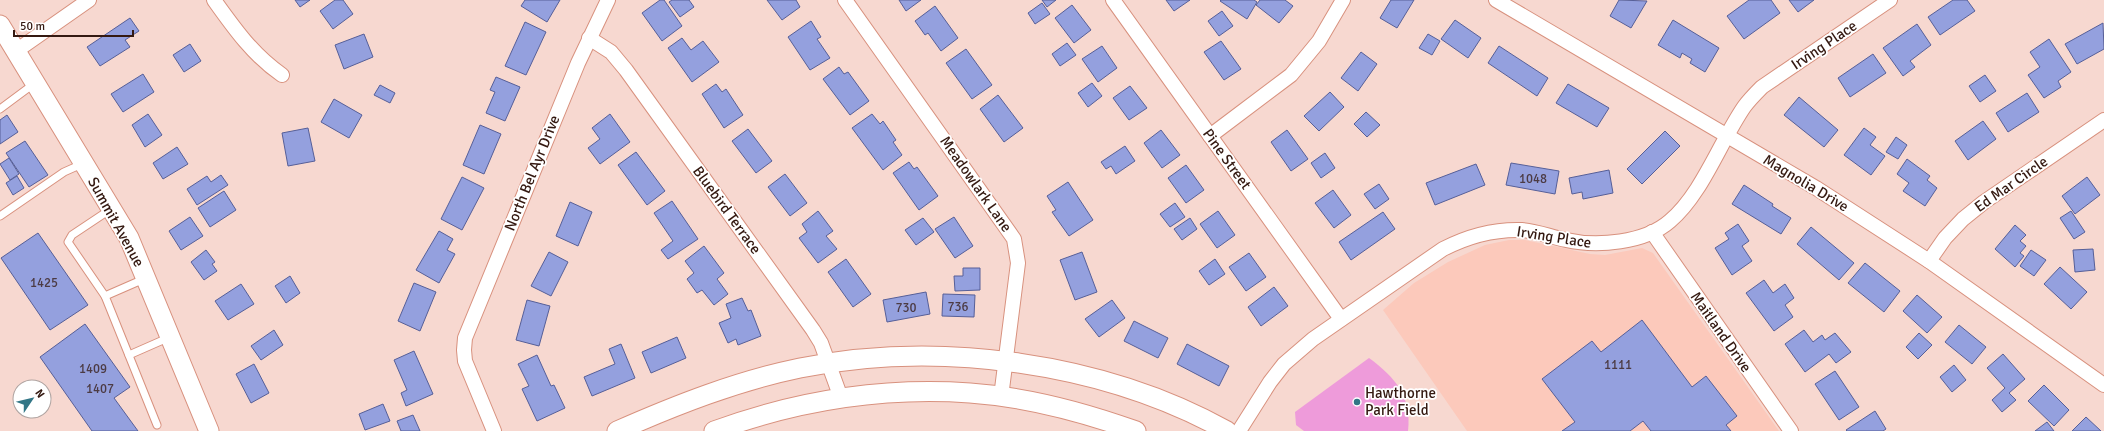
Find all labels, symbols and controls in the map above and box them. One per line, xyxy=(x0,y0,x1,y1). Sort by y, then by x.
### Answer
scale bar xyxy=(14,12,133,38)
street label: Irving Place xyxy=(1788,16,1860,74)
text: 50 m xyxy=(20,19,45,34)
street label: North Bel Ayr Drive xyxy=(501,113,563,233)
street label: Pine Street xyxy=(1199,125,1255,193)
street label: Meadowlark Lane xyxy=(936,133,1016,235)
street label: Magnolia Drive xyxy=(1760,150,1852,216)
street label: Ed Mar Circle xyxy=(1971,152,2051,216)
street label: Bluebird Terrace xyxy=(689,163,765,257)
house number: 1048 xyxy=(1519,171,1547,187)
street label: Summit Avenue xyxy=(84,174,148,270)
street label: Irving Place xyxy=(1515,222,1593,252)
house number: 1425 xyxy=(30,275,58,291)
street label: Maitland Drive xyxy=(1687,288,1755,376)
house number: 736 xyxy=(947,299,969,315)
house number: 730 xyxy=(895,300,917,316)
house number: 1111 xyxy=(1604,357,1632,373)
house number: 1409 xyxy=(79,361,107,377)
north arrow xyxy=(12,379,52,419)
house number: 1407 xyxy=(86,381,114,397)
place label: Hawthorne Park Field xyxy=(1365,384,1436,419)
text: N xyxy=(32,387,47,400)
marker: Hawthorne Park Field xyxy=(1352,397,1362,407)

